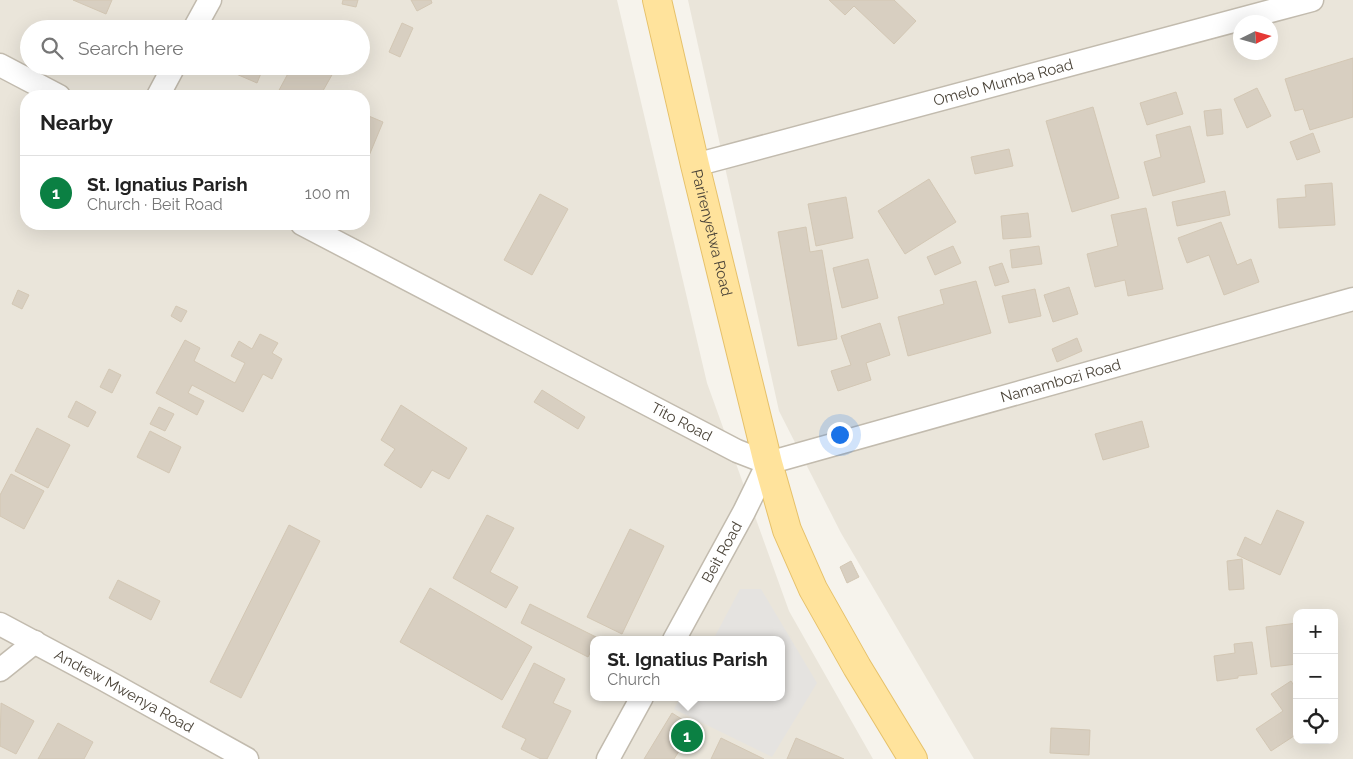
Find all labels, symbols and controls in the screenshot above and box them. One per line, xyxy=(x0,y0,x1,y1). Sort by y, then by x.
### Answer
north arrow xyxy=(1233,15,1278,60)
search box xyxy=(20,20,370,75)
icon: search xyxy=(38,34,66,62)
text: Search here xyxy=(78,37,184,59)
street label: Omelo Mumba Road xyxy=(931,55,1075,110)
text: Nearby xyxy=(40,110,113,135)
street label: Parirenyetwa Road xyxy=(687,167,736,298)
text: St. Ignatius Parish xyxy=(87,173,248,195)
text: 1 xyxy=(52,184,60,203)
text: 100 m xyxy=(305,184,350,203)
text: Church · Beit Road xyxy=(87,195,223,214)
street label: Namambozi Road xyxy=(999,356,1123,406)
street label: Tito Road xyxy=(648,399,715,445)
your location xyxy=(827,422,853,448)
street label: Beit Road xyxy=(698,519,746,586)
map controls xyxy=(1293,609,1338,744)
button: + xyxy=(1293,609,1338,654)
popup xyxy=(590,636,785,701)
street label: Andrew Mwenya Road xyxy=(51,646,197,737)
text: St. Ignatius Parish xyxy=(607,648,768,670)
button: − xyxy=(1293,654,1338,699)
text: Church xyxy=(607,670,660,689)
button: locate xyxy=(1293,699,1338,744)
pin: 1 xyxy=(671,717,703,755)

